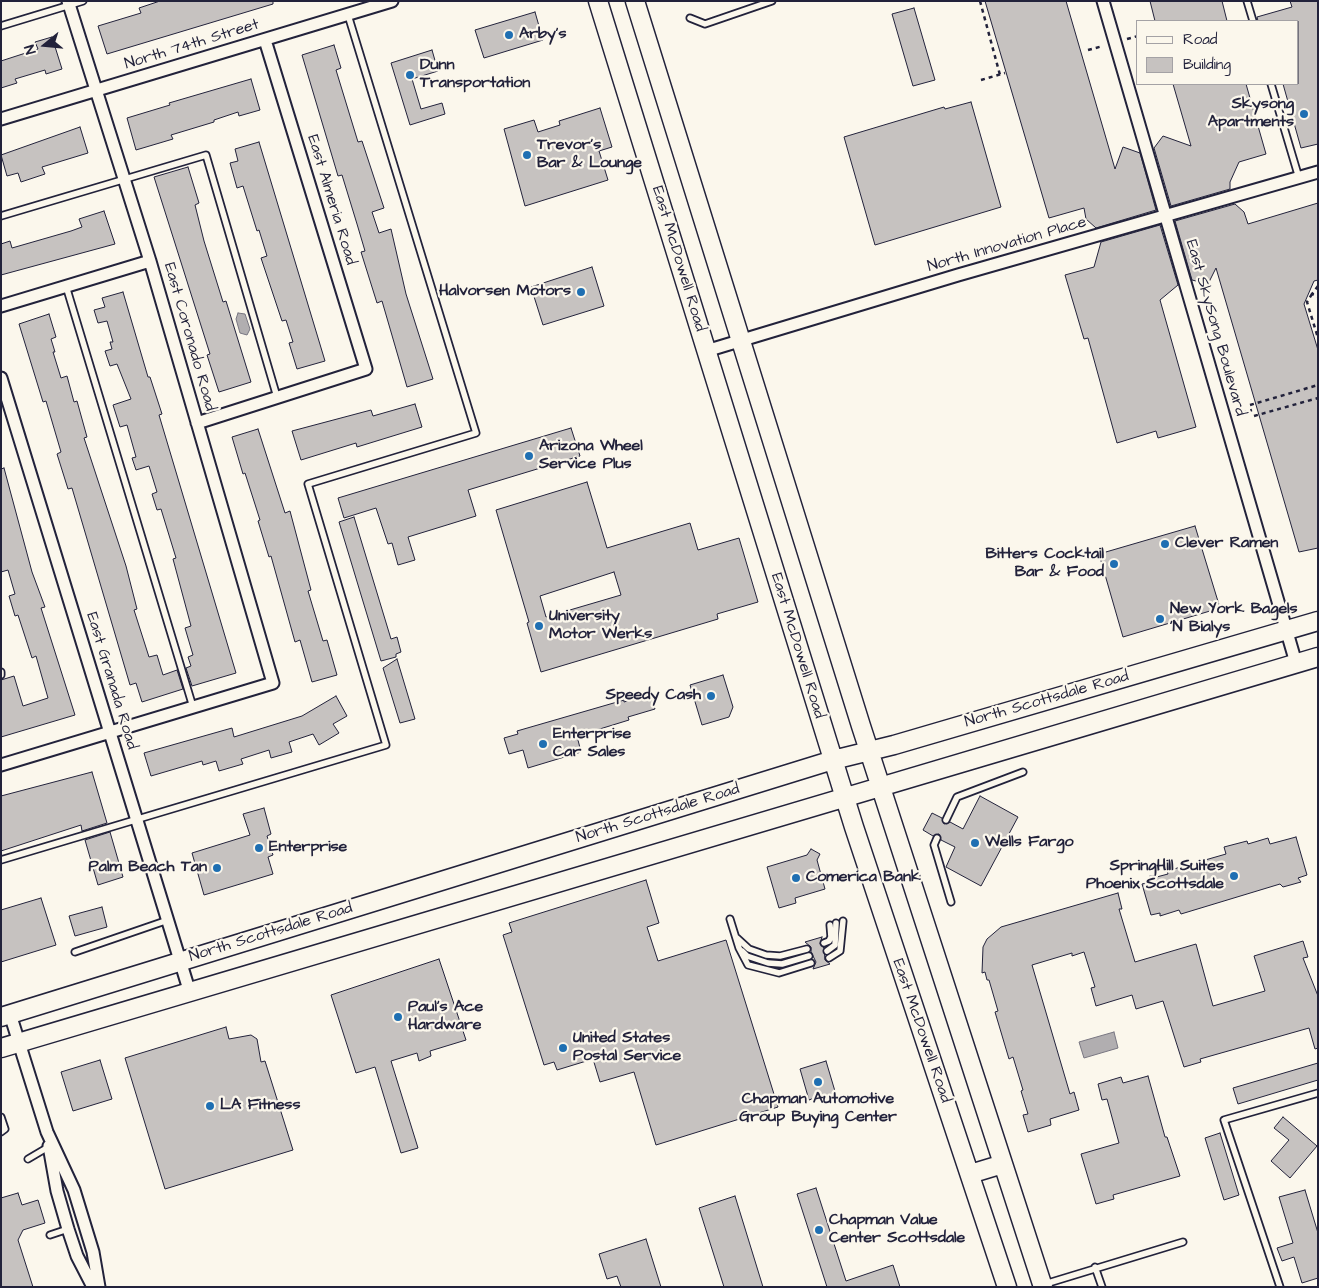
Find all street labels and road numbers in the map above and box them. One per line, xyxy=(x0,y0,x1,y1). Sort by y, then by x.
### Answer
street label: North 74th Street xyxy=(122,15,262,75)
street label: East Almeria Road xyxy=(302,133,360,267)
street label: East McDowell Road xyxy=(647,184,709,334)
street label: North Innovation Place xyxy=(925,213,1089,277)
street label: East SkySong Boulevard xyxy=(1181,238,1249,418)
street label: East Coronado Road xyxy=(159,261,219,413)
street label: East McDowell Road xyxy=(766,571,828,721)
street label: East Granada Road xyxy=(81,610,141,752)
street label: North Scottsdale Road xyxy=(963,667,1131,733)
street label: North Scottsdale Road xyxy=(574,780,742,848)
street label: North Scottsdale Road xyxy=(187,899,355,967)
street label: East McDowell Road xyxy=(887,956,955,1106)

